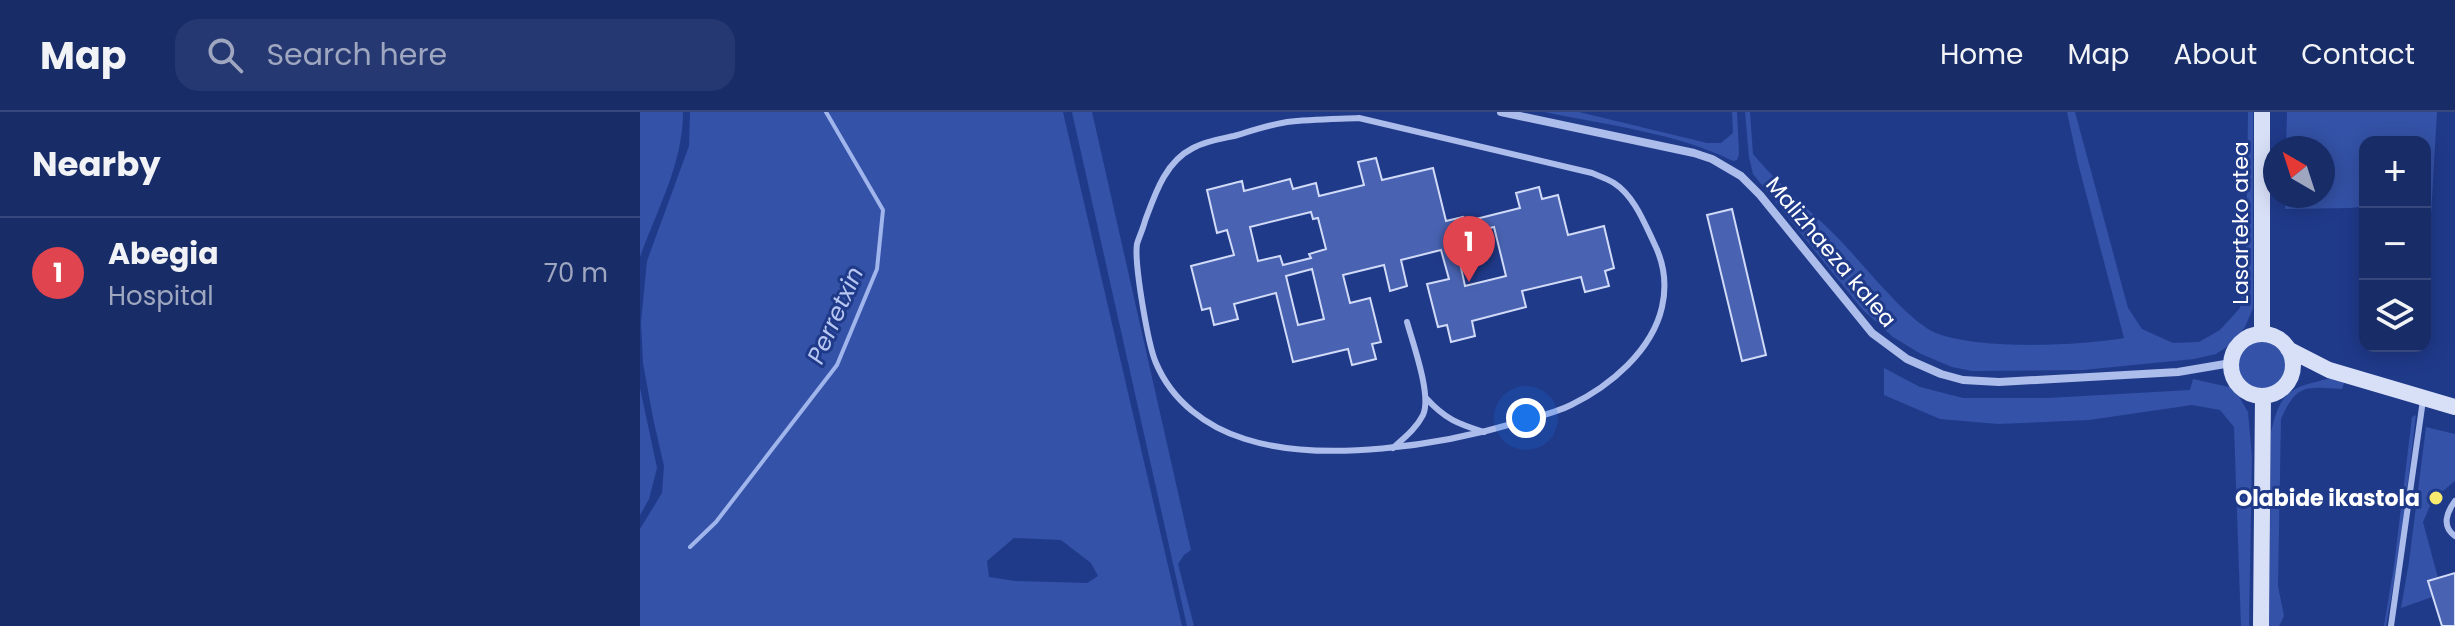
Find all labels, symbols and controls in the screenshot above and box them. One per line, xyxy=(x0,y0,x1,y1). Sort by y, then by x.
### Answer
search box xyxy=(175,19,735,91)
text: Map xyxy=(40,29,127,82)
icon: search xyxy=(203,33,247,77)
text: Search here xyxy=(267,33,447,76)
text: Home xyxy=(1940,35,2023,74)
text: Map xyxy=(2067,35,2129,74)
text: About xyxy=(2173,35,2257,74)
text: Contact xyxy=(2301,35,2415,74)
north arrow xyxy=(2263,136,2335,208)
map controls xyxy=(2359,136,2431,352)
button: + xyxy=(2359,136,2431,208)
text: Nearby xyxy=(32,140,161,188)
street label: Lasarteko atea xyxy=(2225,141,2256,305)
street label: Malizhaeza kalea xyxy=(1759,170,1903,334)
button: − xyxy=(2359,208,2431,280)
pin: 1 xyxy=(1443,216,1495,282)
text: Abegia xyxy=(108,232,219,275)
text: 1 xyxy=(53,255,63,291)
text: 70 m xyxy=(544,255,608,291)
water label: Perretxin xyxy=(799,261,871,369)
text: Hospital xyxy=(108,278,214,314)
button: layers xyxy=(2359,280,2431,352)
your location xyxy=(1506,398,1546,438)
place label: Olabide ikastola xyxy=(2235,483,2420,514)
marker: Olabide ikastola xyxy=(2427,489,2445,507)

